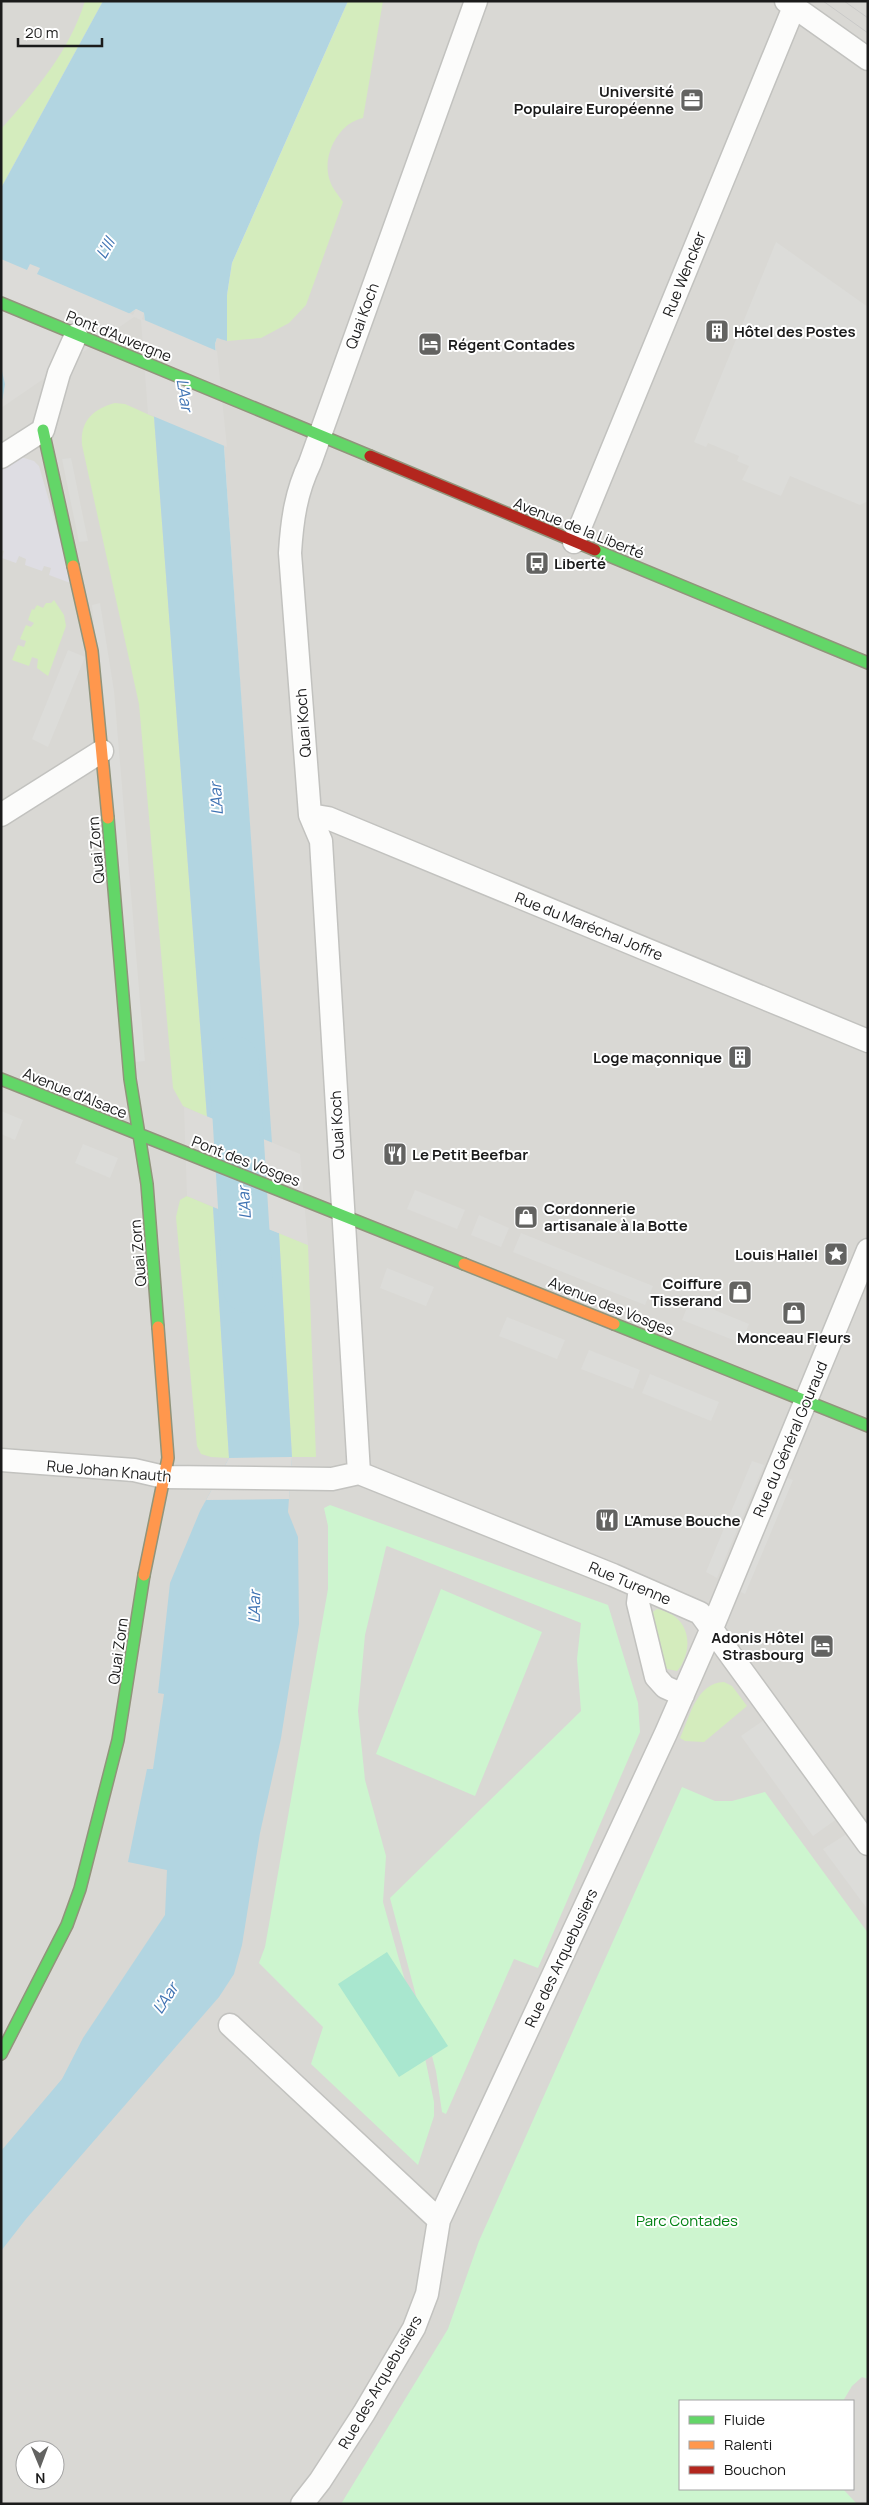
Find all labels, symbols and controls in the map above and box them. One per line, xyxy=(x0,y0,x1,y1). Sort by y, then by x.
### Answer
scale bar xyxy=(18,15,101,47)
text: 20 m xyxy=(25,22,58,43)
place label: Université Populaire Européenne xyxy=(514,81,674,119)
office icon: Université Populaire Européenne xyxy=(679,87,705,113)
street label: Rue Wencker xyxy=(657,228,711,320)
water label: L'Ill xyxy=(90,232,121,263)
street label: Quai Koch xyxy=(340,280,384,352)
street label: Pont d'Auvergne xyxy=(63,305,175,367)
building icon: Hôtel des Postes xyxy=(704,318,730,344)
place label: Hôtel des Postes xyxy=(734,321,856,342)
hotel icon: Régent Contades xyxy=(417,331,443,357)
place label: Régent Contades xyxy=(448,334,575,355)
water label: L'Aar xyxy=(172,377,199,415)
street label: Avenue de la Liberté xyxy=(511,494,647,562)
bus stop icon: Liberté xyxy=(524,550,550,576)
place label: Liberté xyxy=(554,554,606,572)
street label: Quai Koch xyxy=(290,688,316,758)
water label: L'Aar xyxy=(204,780,228,816)
street label: Quai Zorn xyxy=(83,816,109,884)
street label: Rue du Maréchal Joffre xyxy=(512,887,666,965)
building icon: Loge maçonnique xyxy=(727,1044,753,1070)
place label: Loge maçonnique xyxy=(593,1047,722,1068)
street label: Avenue d'Alsace xyxy=(20,1063,130,1124)
street label: Quai Koch xyxy=(325,1090,349,1160)
street label: Pont des Vosges xyxy=(189,1131,303,1191)
restaurant icon: Le Petit Beefbar xyxy=(382,1141,408,1167)
place label: Le Petit Beefbar xyxy=(412,1144,528,1165)
water label: L'Aar xyxy=(232,1184,256,1220)
place label: Cordonnerie artisanale à la Botte xyxy=(544,1198,688,1236)
shop icon: Cordonnerie artisanale à la Botte xyxy=(513,1204,539,1230)
street label: Quai Zorn xyxy=(125,1219,151,1287)
place icon: Louis Hallel xyxy=(823,1241,849,1267)
place label: Louis Hallel xyxy=(735,1244,818,1265)
street label: Avenue des Vosges xyxy=(545,1271,677,1341)
place label: Coiffure Tisserand xyxy=(650,1273,722,1311)
shop icon: Coiffure Tisserand xyxy=(727,1279,753,1305)
shop icon: Monceau Fleurs xyxy=(781,1300,807,1326)
place label: Monceau Fleurs xyxy=(737,1327,851,1348)
street label: Rue du Général Gouraud xyxy=(748,1358,832,1520)
street label: Rue Johan Knauth xyxy=(46,1455,172,1487)
restaurant icon: L'Amuse Bouche xyxy=(594,1507,620,1533)
place label: L'Amuse Bouche xyxy=(624,1510,741,1531)
street label: Rue Turenne xyxy=(586,1556,675,1610)
water label: L'Aar xyxy=(243,1588,265,1623)
street label: Quai Zorn xyxy=(103,1616,133,1686)
place label: Adonis Hôtel Strasbourg xyxy=(711,1627,804,1665)
hotel icon: Adonis Hôtel Strasbourg xyxy=(809,1633,835,1659)
street label: Rue des Arquebusiers xyxy=(520,1885,602,2031)
water label: L'Aar xyxy=(147,1976,184,2018)
park label: Parc Contades xyxy=(636,2210,738,2231)
street label: Rue des Arquebusiers xyxy=(333,2311,427,2453)
legend xyxy=(679,2400,854,2490)
text: Fluide xyxy=(724,2409,765,2430)
text: Ralenti xyxy=(724,2434,772,2455)
north arrow xyxy=(15,2440,65,2490)
text: Bouchon xyxy=(724,2459,786,2480)
text: N xyxy=(35,2469,45,2488)

